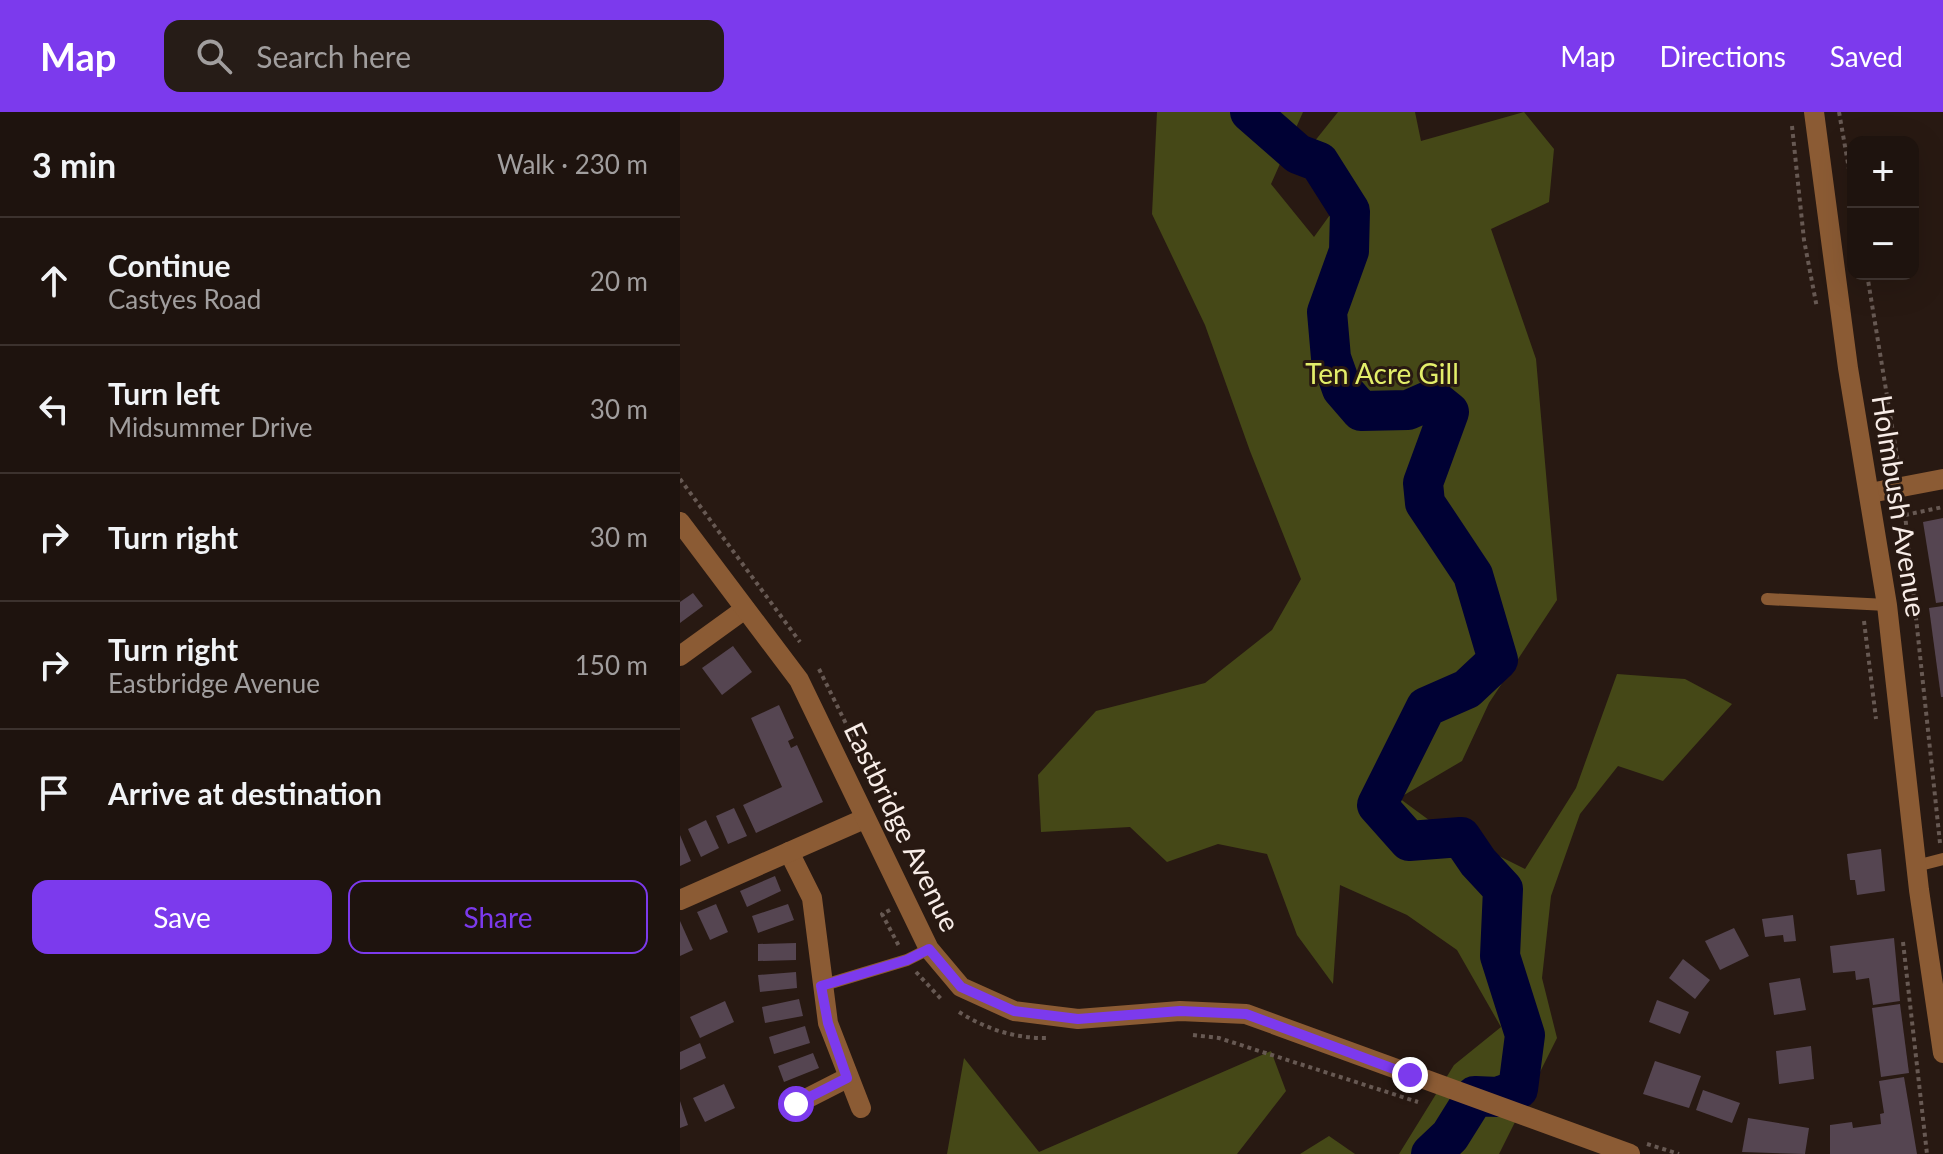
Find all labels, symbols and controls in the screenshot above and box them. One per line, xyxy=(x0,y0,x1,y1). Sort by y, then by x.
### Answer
search box xyxy=(164,20,724,92)
text: Map xyxy=(40,33,116,79)
icon: search xyxy=(192,34,236,78)
text: Search here xyxy=(256,38,411,74)
text: Map xyxy=(1560,39,1615,73)
text: Directions xyxy=(1659,39,1786,73)
text: Saved xyxy=(1830,39,1903,73)
map controls xyxy=(1847,136,1919,280)
button: + xyxy=(1847,136,1919,208)
text: 3 min xyxy=(32,144,116,185)
text: Walk · 230 m xyxy=(497,148,648,180)
button: − xyxy=(1847,208,1919,280)
text: Continue xyxy=(108,247,231,283)
icon: ahead xyxy=(32,259,76,303)
text: 20 m xyxy=(590,265,648,297)
text: Castyes Road xyxy=(108,283,261,315)
park label: Ten Acre Gill xyxy=(1305,356,1459,390)
text: Turn left xyxy=(108,375,220,411)
icon: left xyxy=(32,387,76,431)
street label: Holmbush Avenue xyxy=(1866,392,1934,619)
text: 30 m xyxy=(590,393,648,425)
text: Midsummer Drive xyxy=(108,411,313,443)
icon: right xyxy=(32,515,76,559)
text: Turn right xyxy=(108,519,238,555)
text: 30 m xyxy=(590,521,648,553)
text: Turn right xyxy=(108,631,238,667)
icon: right xyxy=(32,643,76,687)
text: 150 m xyxy=(575,649,648,681)
text: Eastbridge Avenue xyxy=(108,667,320,699)
street label: Eastbridge Avenue xyxy=(838,716,968,937)
icon: arrive xyxy=(32,771,76,815)
text: Arrive at destination xyxy=(108,775,382,811)
button: Save xyxy=(32,880,332,954)
button: Share xyxy=(348,880,648,954)
route end xyxy=(1392,1057,1428,1093)
route start xyxy=(778,1086,814,1122)

